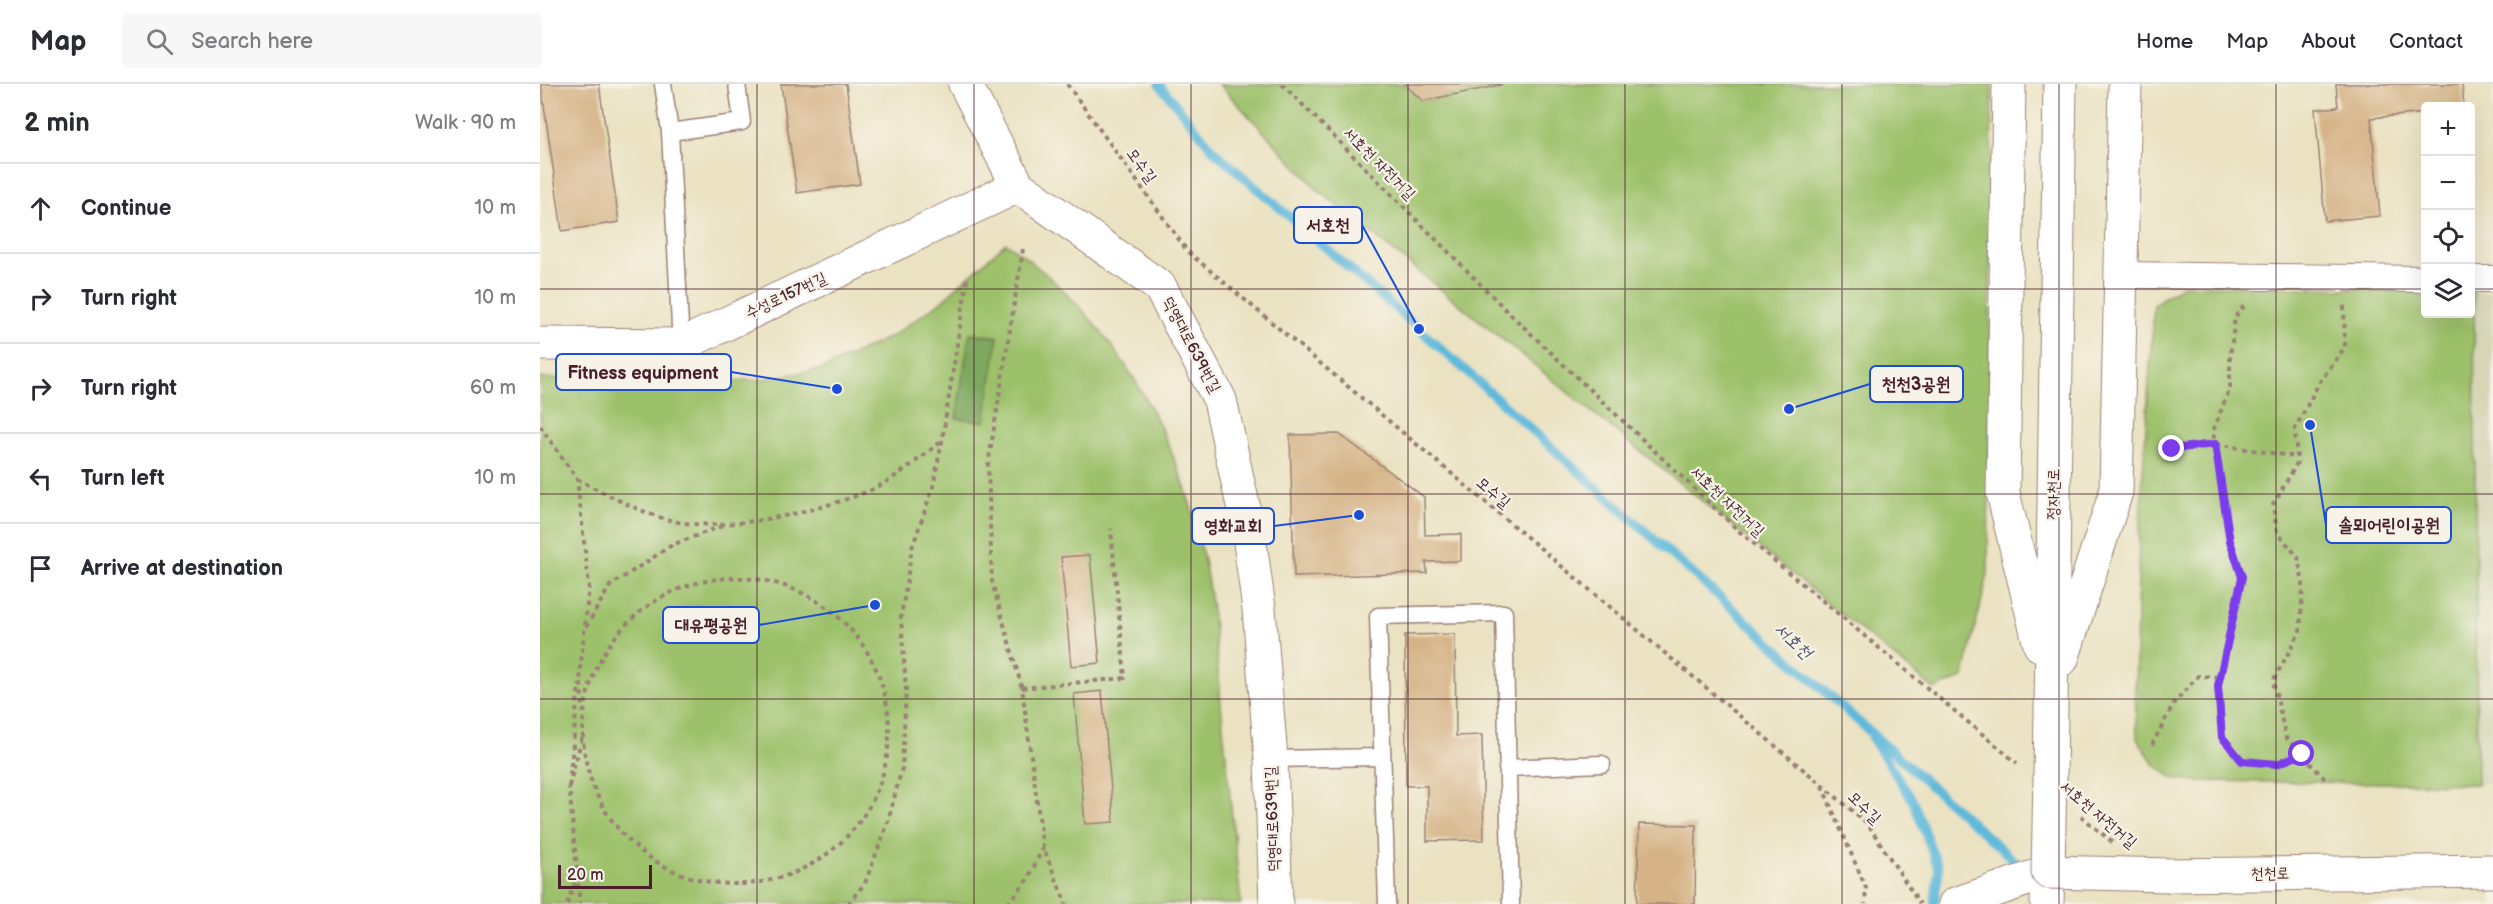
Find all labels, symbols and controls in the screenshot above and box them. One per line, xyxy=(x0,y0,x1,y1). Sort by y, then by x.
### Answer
search box xyxy=(122,14,542,68)
text: Map xyxy=(30,25,86,58)
icon: search xyxy=(143,25,176,58)
text: Search here xyxy=(191,28,313,55)
text: Home xyxy=(2136,29,2193,54)
text: Map xyxy=(2226,29,2268,54)
text: About xyxy=(2301,29,2356,54)
text: Contact xyxy=(2389,29,2463,54)
map controls xyxy=(2421,102,2475,318)
button: + xyxy=(2421,102,2475,156)
text: 2 min xyxy=(24,108,90,139)
text: Walk · 90 m xyxy=(415,111,516,135)
street label: 서호천 자전거길 xyxy=(1339,124,1419,204)
street label: 모수길 xyxy=(1122,145,1160,187)
button: − xyxy=(2421,156,2475,210)
icon: ahead xyxy=(24,192,57,225)
text: Continue xyxy=(81,195,171,222)
text: 10 m xyxy=(475,196,516,220)
callout: 서호천 xyxy=(1294,207,1362,243)
button: locate xyxy=(2421,210,2475,264)
text: 서호천 xyxy=(1306,215,1350,236)
button: layers xyxy=(2421,264,2475,318)
street label: 수성로157번길 xyxy=(742,269,830,323)
icon: right xyxy=(24,282,57,315)
text: Turn right xyxy=(81,285,177,312)
text: 10 m xyxy=(475,286,516,310)
street label: 덕영대로639번길 xyxy=(1158,294,1224,396)
callout: Fitness equipment xyxy=(556,354,731,390)
text: Fitness equipment xyxy=(568,363,718,384)
callout: 천천3공원 xyxy=(1870,366,1963,402)
icon: right xyxy=(24,372,57,405)
text: 천천3공원 xyxy=(1882,374,1950,395)
text: Turn right xyxy=(81,375,177,402)
text: 60 m xyxy=(470,376,516,400)
route end xyxy=(2158,435,2184,461)
icon: left xyxy=(24,462,57,495)
street label: 서호천 자전거길 xyxy=(1686,463,1768,541)
text: Turn left xyxy=(81,465,165,492)
text: 10 m xyxy=(475,466,516,490)
street label: 정자천로 xyxy=(2044,468,2064,520)
street label: 모수길 xyxy=(1472,473,1514,513)
callout: 솔뫼어린이공원 xyxy=(2326,507,2451,543)
callout: 영화교회 xyxy=(1192,508,1274,544)
text: 솔뫼어린이공원 xyxy=(2338,515,2440,536)
text: 영화교회 xyxy=(1204,516,1262,537)
icon: arrive xyxy=(24,552,57,585)
text: Arrive at destination xyxy=(81,555,283,582)
callout: 대유평공원 xyxy=(663,607,759,643)
text: 대유평공원 xyxy=(675,615,747,636)
water label: 서호천 xyxy=(1770,619,1817,664)
route start xyxy=(2288,740,2314,766)
street label: 덕영대로639번길 xyxy=(1262,766,1284,872)
street label: 서호천 자전거길 xyxy=(2056,777,2140,853)
street label: 모수길 xyxy=(1844,788,1885,828)
scale bar xyxy=(558,862,652,890)
street label: 천천로 xyxy=(2251,864,2289,884)
text: 20 m xyxy=(567,866,603,885)

